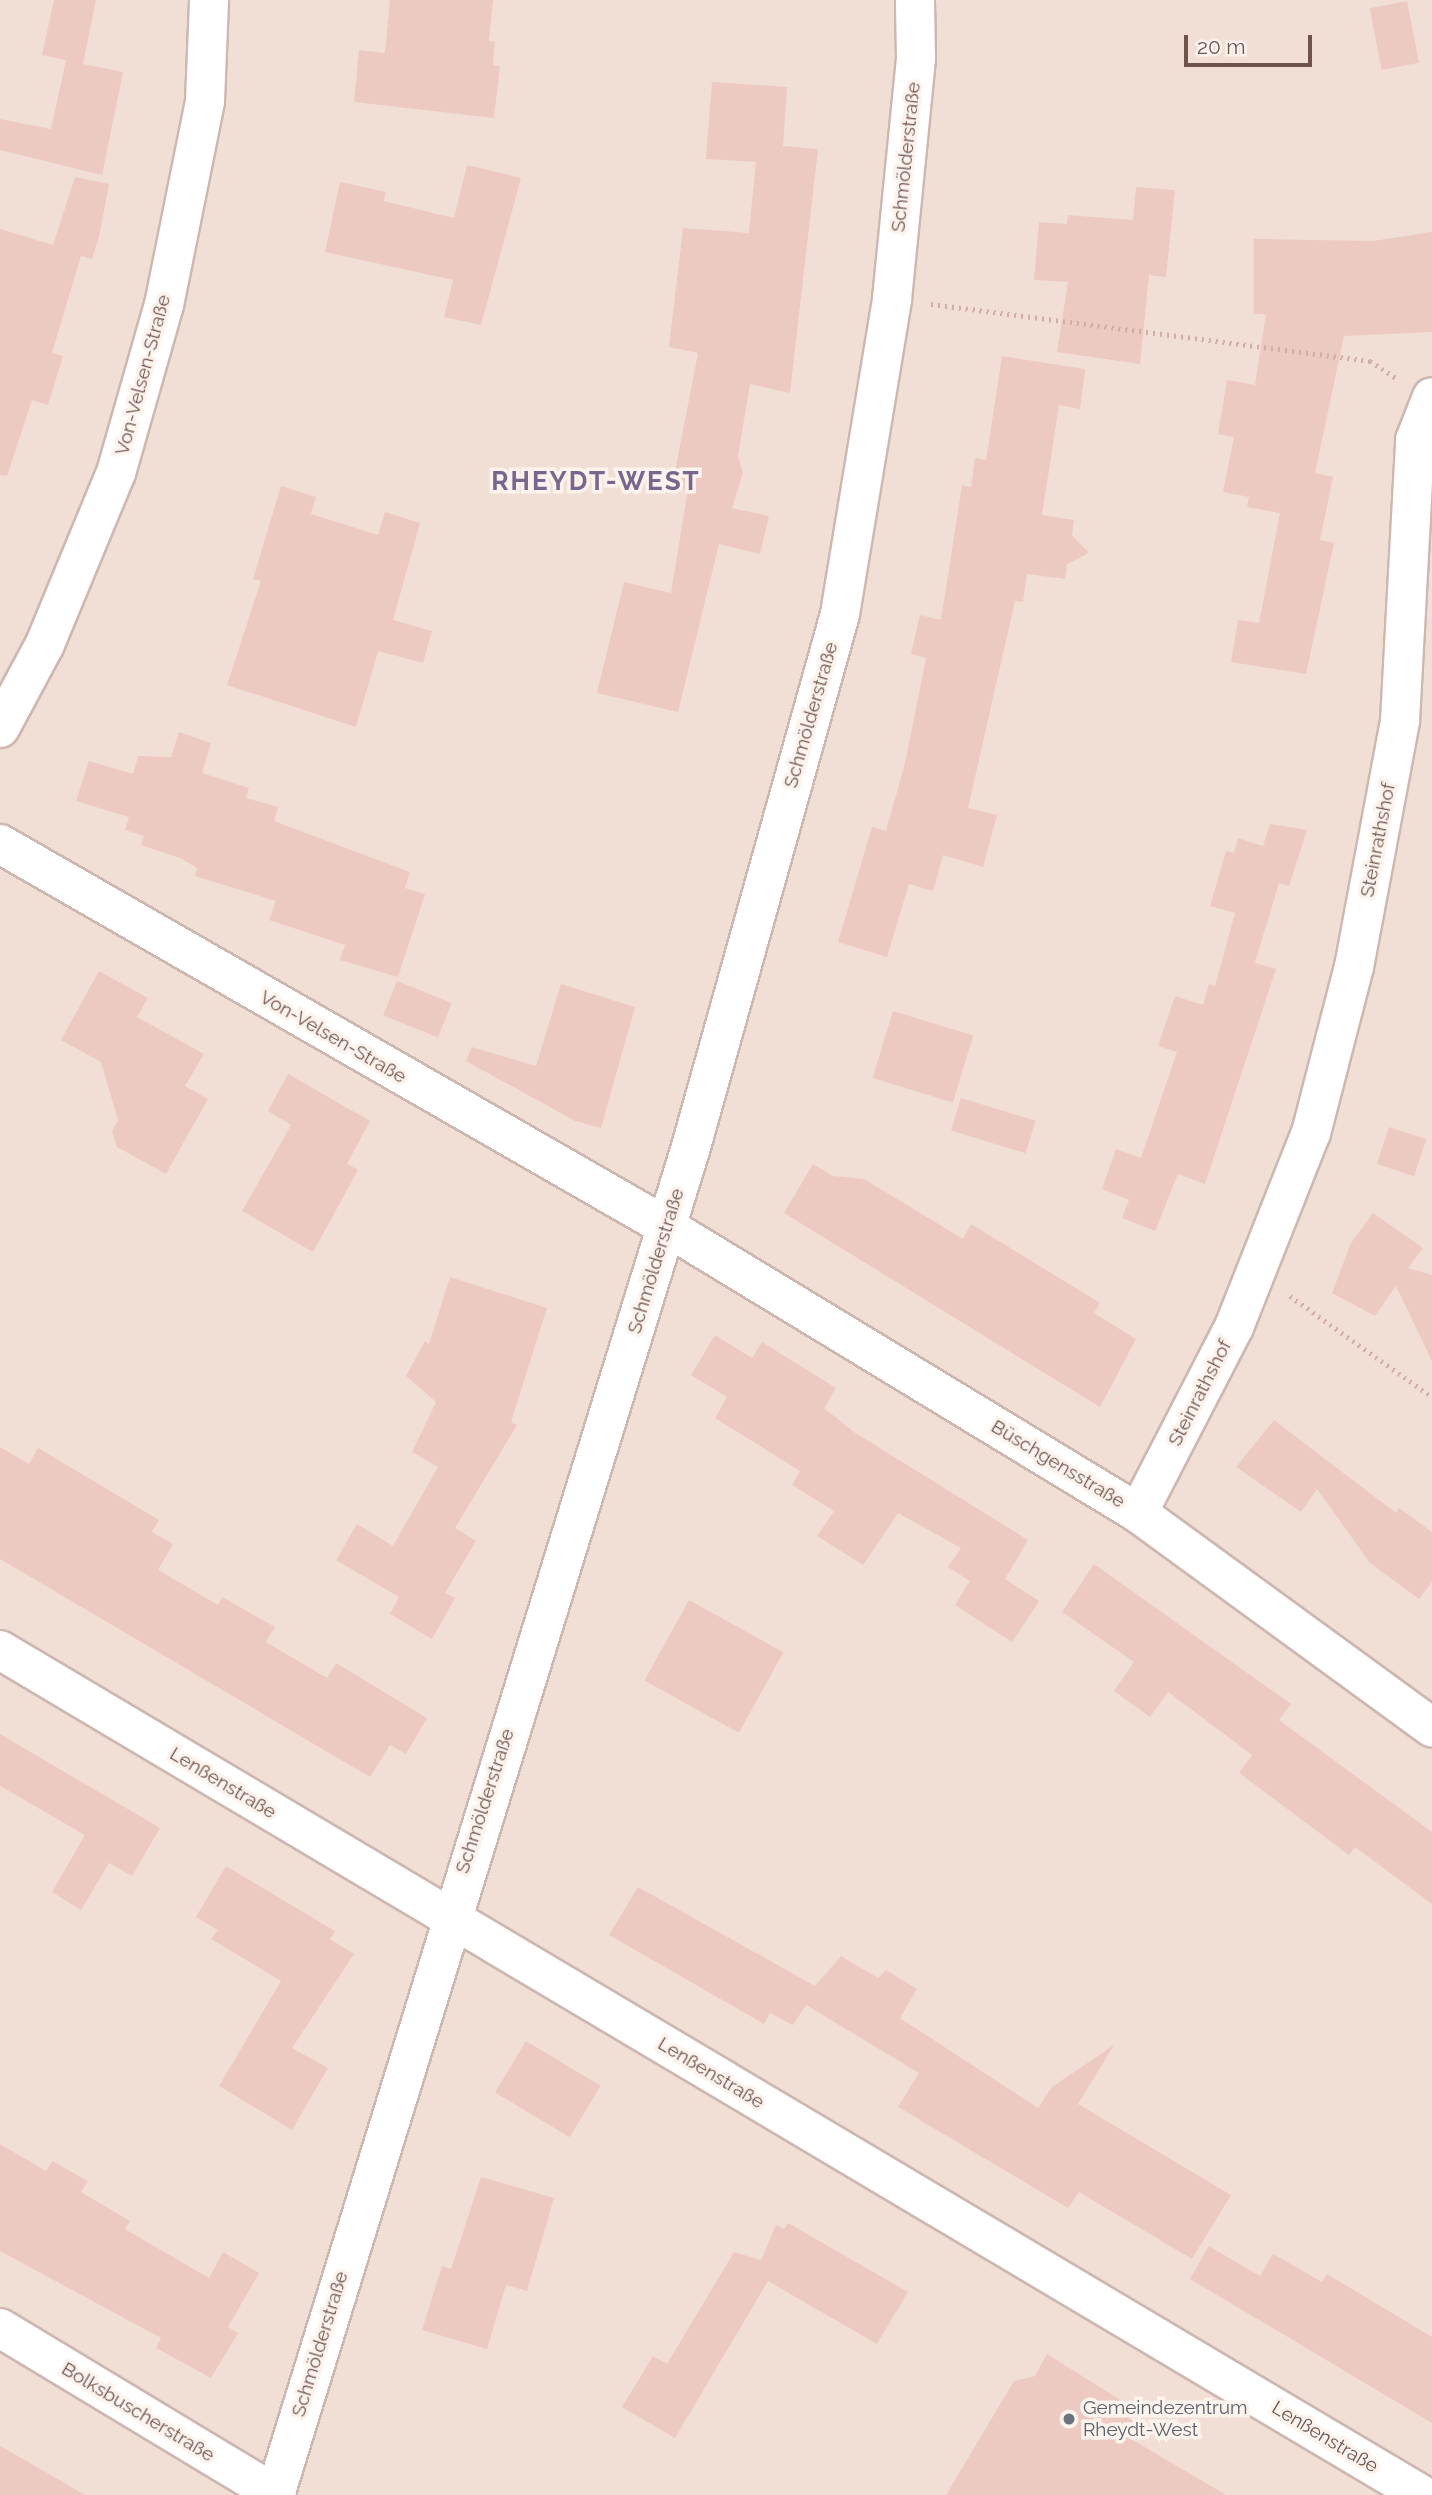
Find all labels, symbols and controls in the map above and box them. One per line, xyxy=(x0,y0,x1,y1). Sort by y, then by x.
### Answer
scale bar xyxy=(1187,21,1315,65)
text: 20 m xyxy=(1197,34,1245,59)
street label: Schmölderstraße xyxy=(887,81,925,233)
street label: Von-Velsen-Straße xyxy=(111,292,175,458)
district label: RHEYDT-WEST xyxy=(493,466,699,498)
street label: Schmölderstraße xyxy=(779,639,843,791)
street label: Steinrathshof xyxy=(1356,781,1400,899)
street label: Von-Velsen-Straße xyxy=(256,986,410,1088)
street label: Schmölderstraße xyxy=(623,1186,689,1336)
street label: Steinrathshof xyxy=(1164,1336,1236,1450)
street label: Büschgensstraße xyxy=(987,1415,1129,1513)
street label: Schmölderstraße xyxy=(451,1726,519,1876)
street label: Lenßenstraße xyxy=(166,1742,280,1824)
street label: Lenßenstraße xyxy=(654,2032,768,2114)
street label: Schmölderstraße xyxy=(287,2269,353,2419)
street label: Bolksbuscherstraße xyxy=(58,2357,218,2467)
street label: Lenßenstraße xyxy=(1268,2396,1382,2478)
place label: Gemeindezentrum Rheydt-West xyxy=(1083,2397,1247,2441)
marker: Gemeindezentrum Rheydt-West xyxy=(1061,2411,1077,2427)

